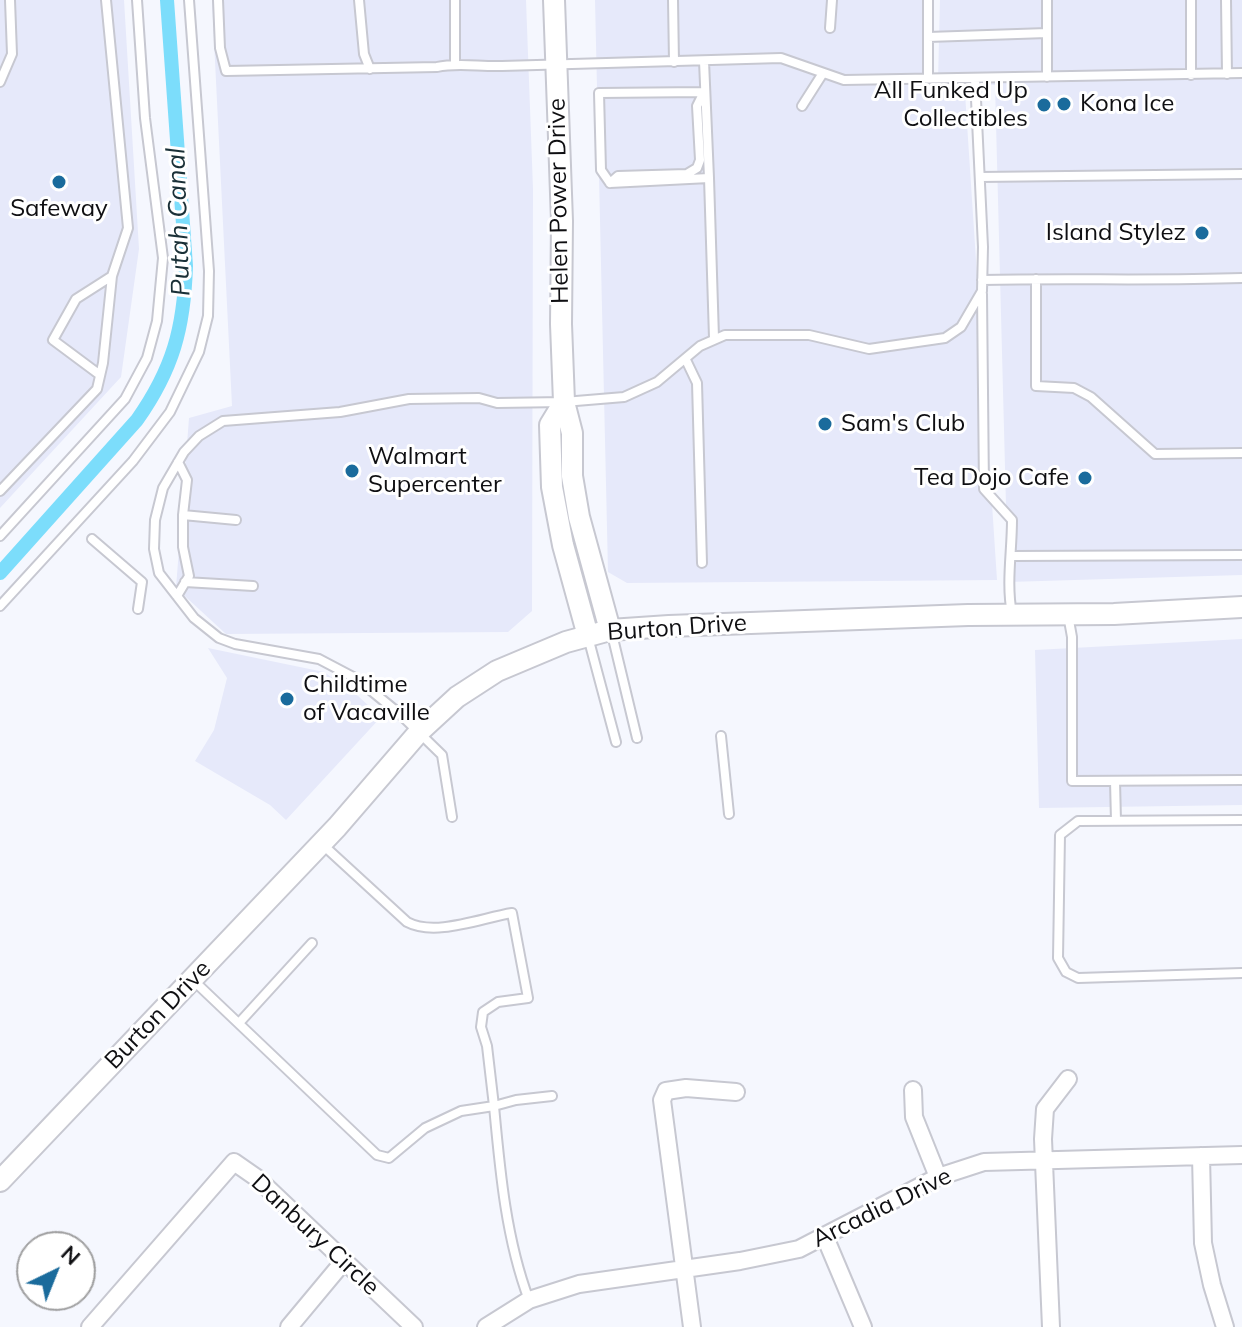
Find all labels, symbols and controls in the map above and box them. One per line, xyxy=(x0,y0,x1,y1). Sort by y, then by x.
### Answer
place label: All Funked Up Collectibles xyxy=(874,77,1028,133)
place label: Kona Ice xyxy=(1080,90,1174,118)
marker: Kona Ice xyxy=(1055,95,1073,113)
marker: All Funked Up Collectibles xyxy=(1035,96,1053,114)
street label: Helen Power Drive xyxy=(543,98,575,304)
water label: Putah Canal xyxy=(161,147,197,297)
marker: Safeway xyxy=(50,173,68,191)
place label: Safeway xyxy=(10,195,108,223)
place label: Island Stylez xyxy=(1046,219,1186,247)
marker: Island Stylez xyxy=(1193,224,1211,242)
place label: Sam's Club xyxy=(841,410,965,438)
marker: Sam's Club xyxy=(816,415,834,433)
place label: Walmart Supercenter xyxy=(368,443,502,499)
marker: Walmart Supercenter xyxy=(343,462,361,480)
place label: Tea Dojo Cafe xyxy=(914,464,1069,492)
marker: Tea Dojo Cafe xyxy=(1076,469,1094,487)
street label: Burton Drive xyxy=(606,609,748,647)
place label: Childtime of Vacaville xyxy=(303,671,430,727)
marker: Childtime of Vacaville xyxy=(278,690,296,708)
street label: Burton Drive xyxy=(99,955,217,1075)
street label: Arcadia Drive xyxy=(808,1162,956,1254)
street label: Danbury Circle xyxy=(245,1168,385,1302)
north arrow xyxy=(16,1231,96,1311)
text: N xyxy=(55,1239,87,1271)

